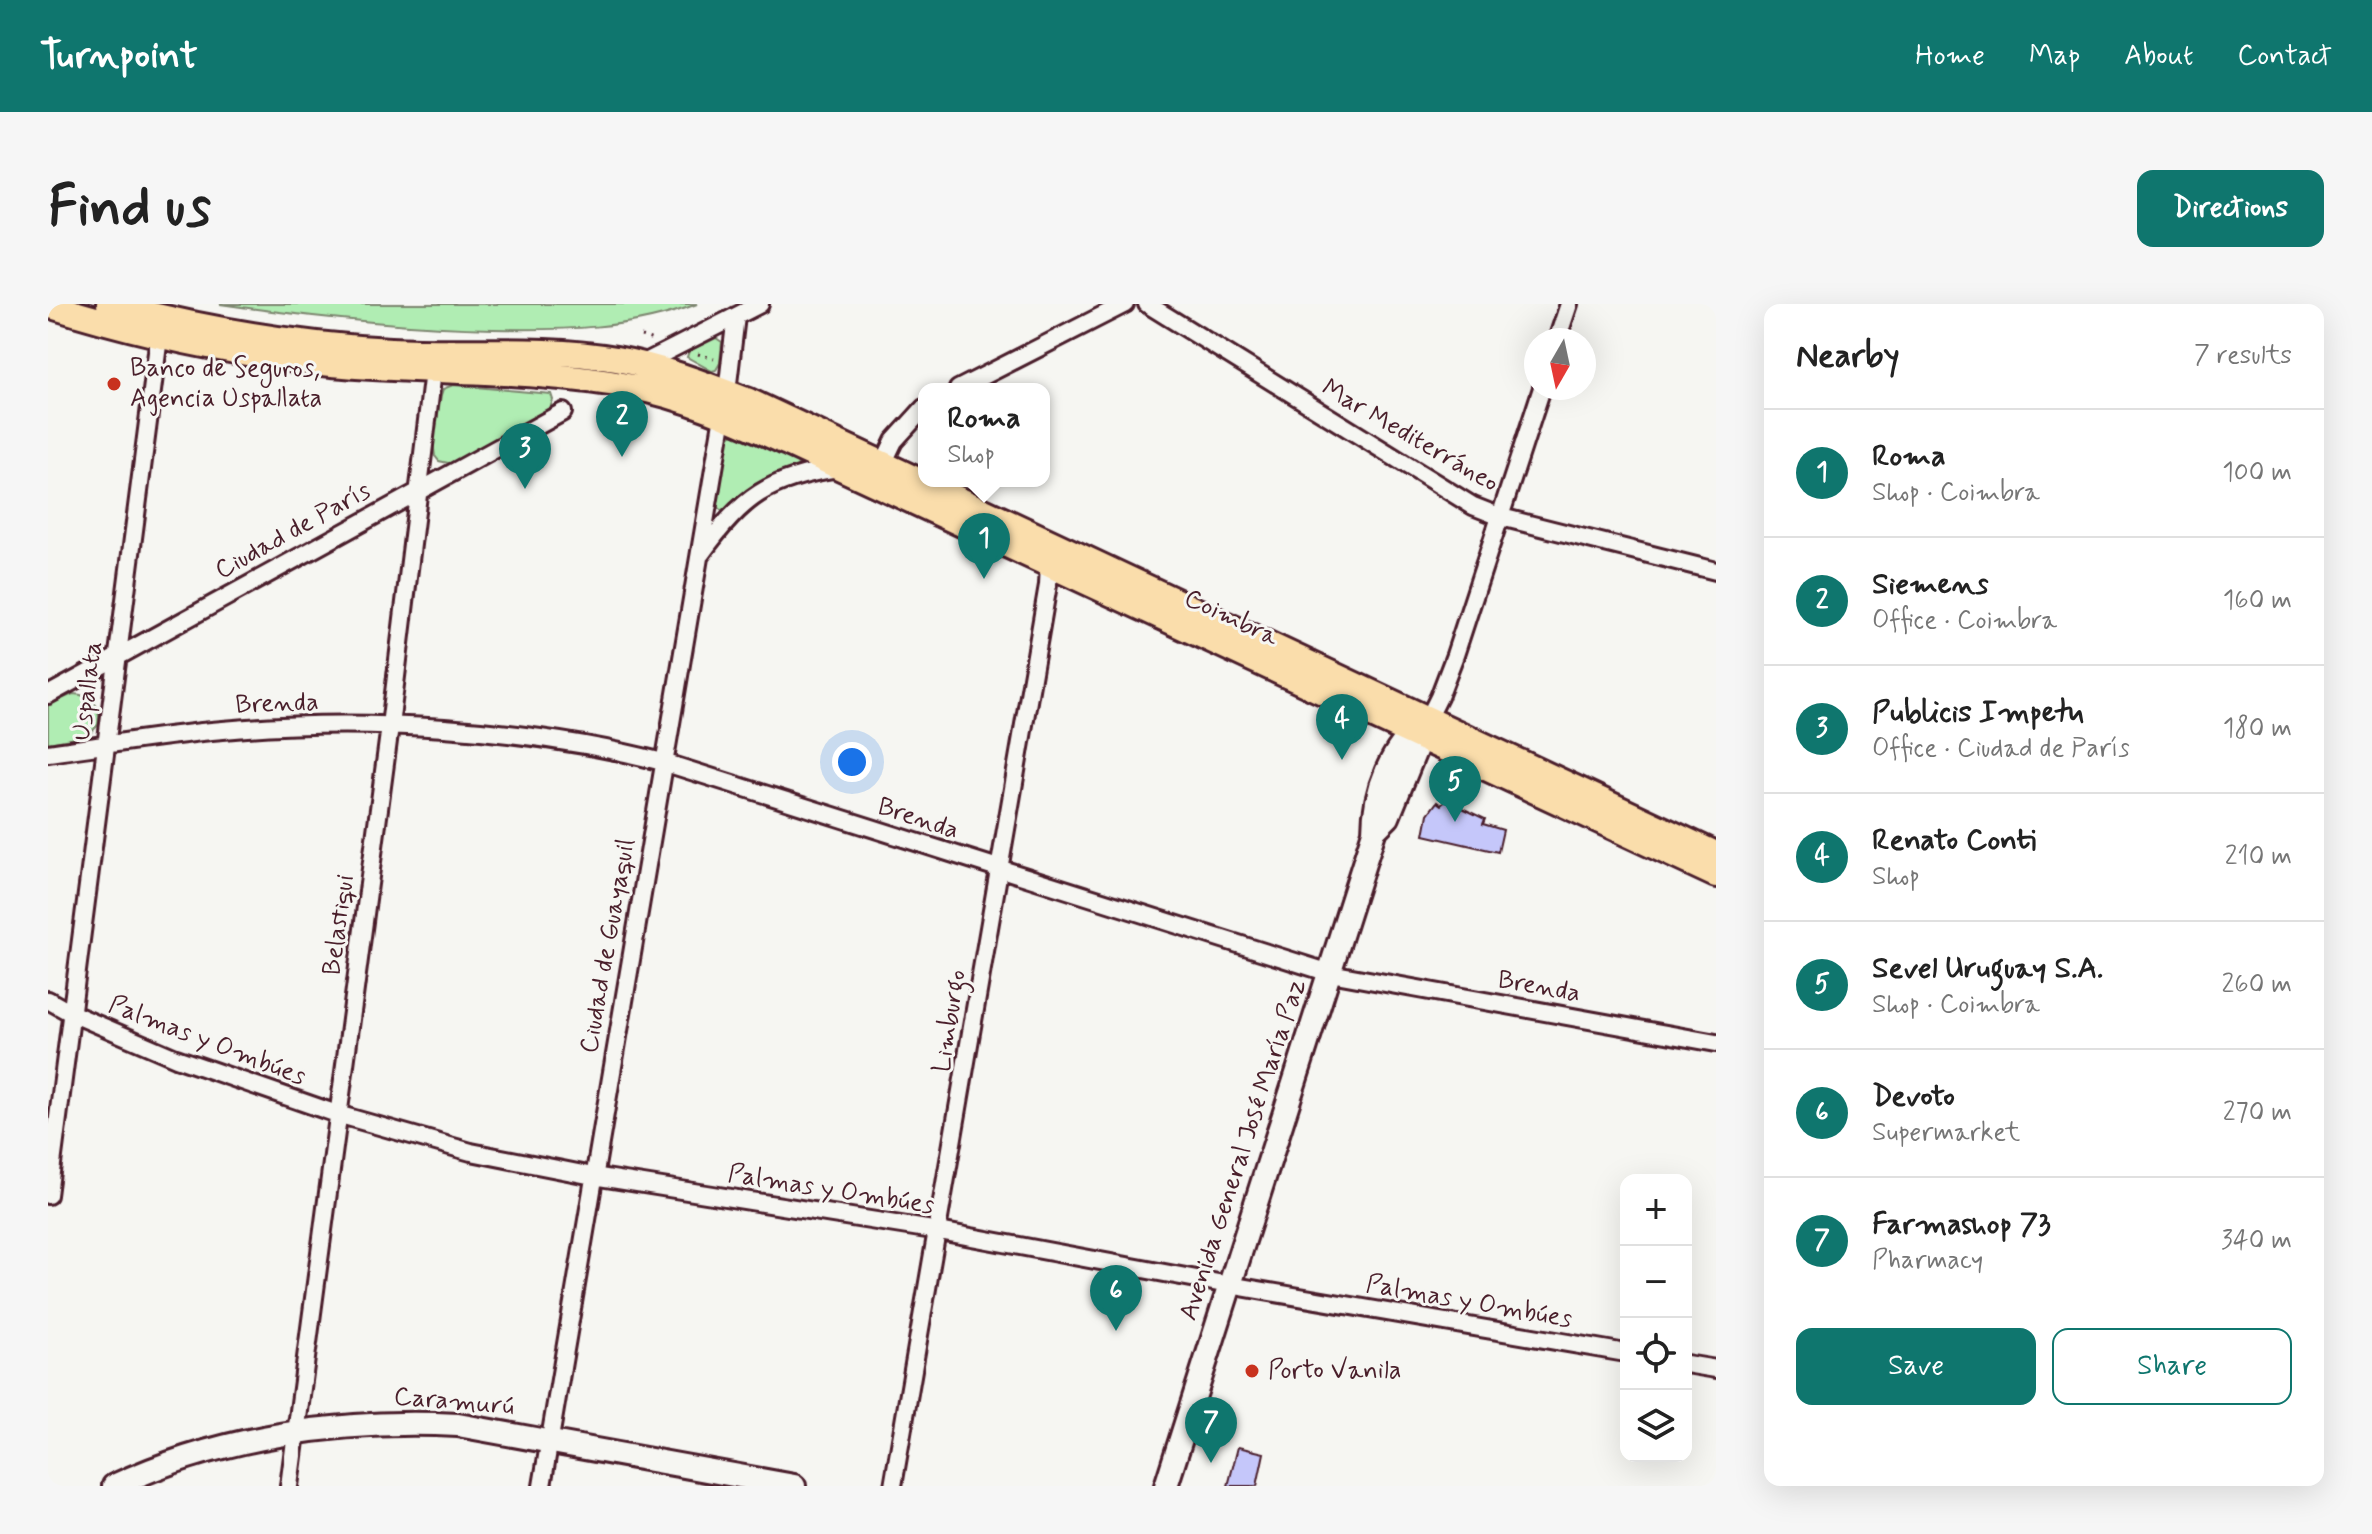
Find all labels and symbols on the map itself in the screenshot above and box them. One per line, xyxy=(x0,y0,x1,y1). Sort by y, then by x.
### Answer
north arrow xyxy=(1524,328,1596,400)
place label: Banco de Seguros, Agencia Uspallata xyxy=(130,352,322,416)
street label: Mar Mediterráneo xyxy=(1315,371,1505,501)
marker: Banco de Seguros, Agencia Uspallata xyxy=(105,375,123,393)
pin: 2 xyxy=(596,391,648,457)
pin: 3 xyxy=(499,423,551,489)
street label: Ciudad de París xyxy=(209,474,377,588)
pin: 1 xyxy=(958,513,1010,579)
street label: Coimbra xyxy=(1178,581,1284,655)
street label: Uspallata xyxy=(65,639,111,743)
street label: Brenda xyxy=(235,686,319,722)
pin: 4 xyxy=(1316,694,1368,760)
your location xyxy=(832,742,872,782)
pin: 5 xyxy=(1429,756,1481,822)
street label: Brenda xyxy=(873,790,963,848)
street label: Ciudad de Guayaquil xyxy=(572,836,644,1056)
street label: Belastiqui xyxy=(315,872,363,978)
street label: Brenda xyxy=(1495,963,1583,1011)
street label: Limburgo xyxy=(925,967,978,1075)
street label: Avenida General José María Paz xyxy=(1172,975,1314,1325)
street label: Palmas y Ombúes xyxy=(104,988,310,1094)
street label: Palmas y Ombúes xyxy=(725,1157,937,1223)
pin: 6 xyxy=(1090,1265,1142,1331)
street label: Palmas y Ombúes xyxy=(1363,1267,1575,1337)
place label: Porto Vanila xyxy=(1268,1354,1402,1388)
marker: Porto Vanila xyxy=(1243,1362,1261,1380)
street label: Caramurú xyxy=(392,1380,516,1424)
pin: 7 xyxy=(1185,1397,1237,1463)

